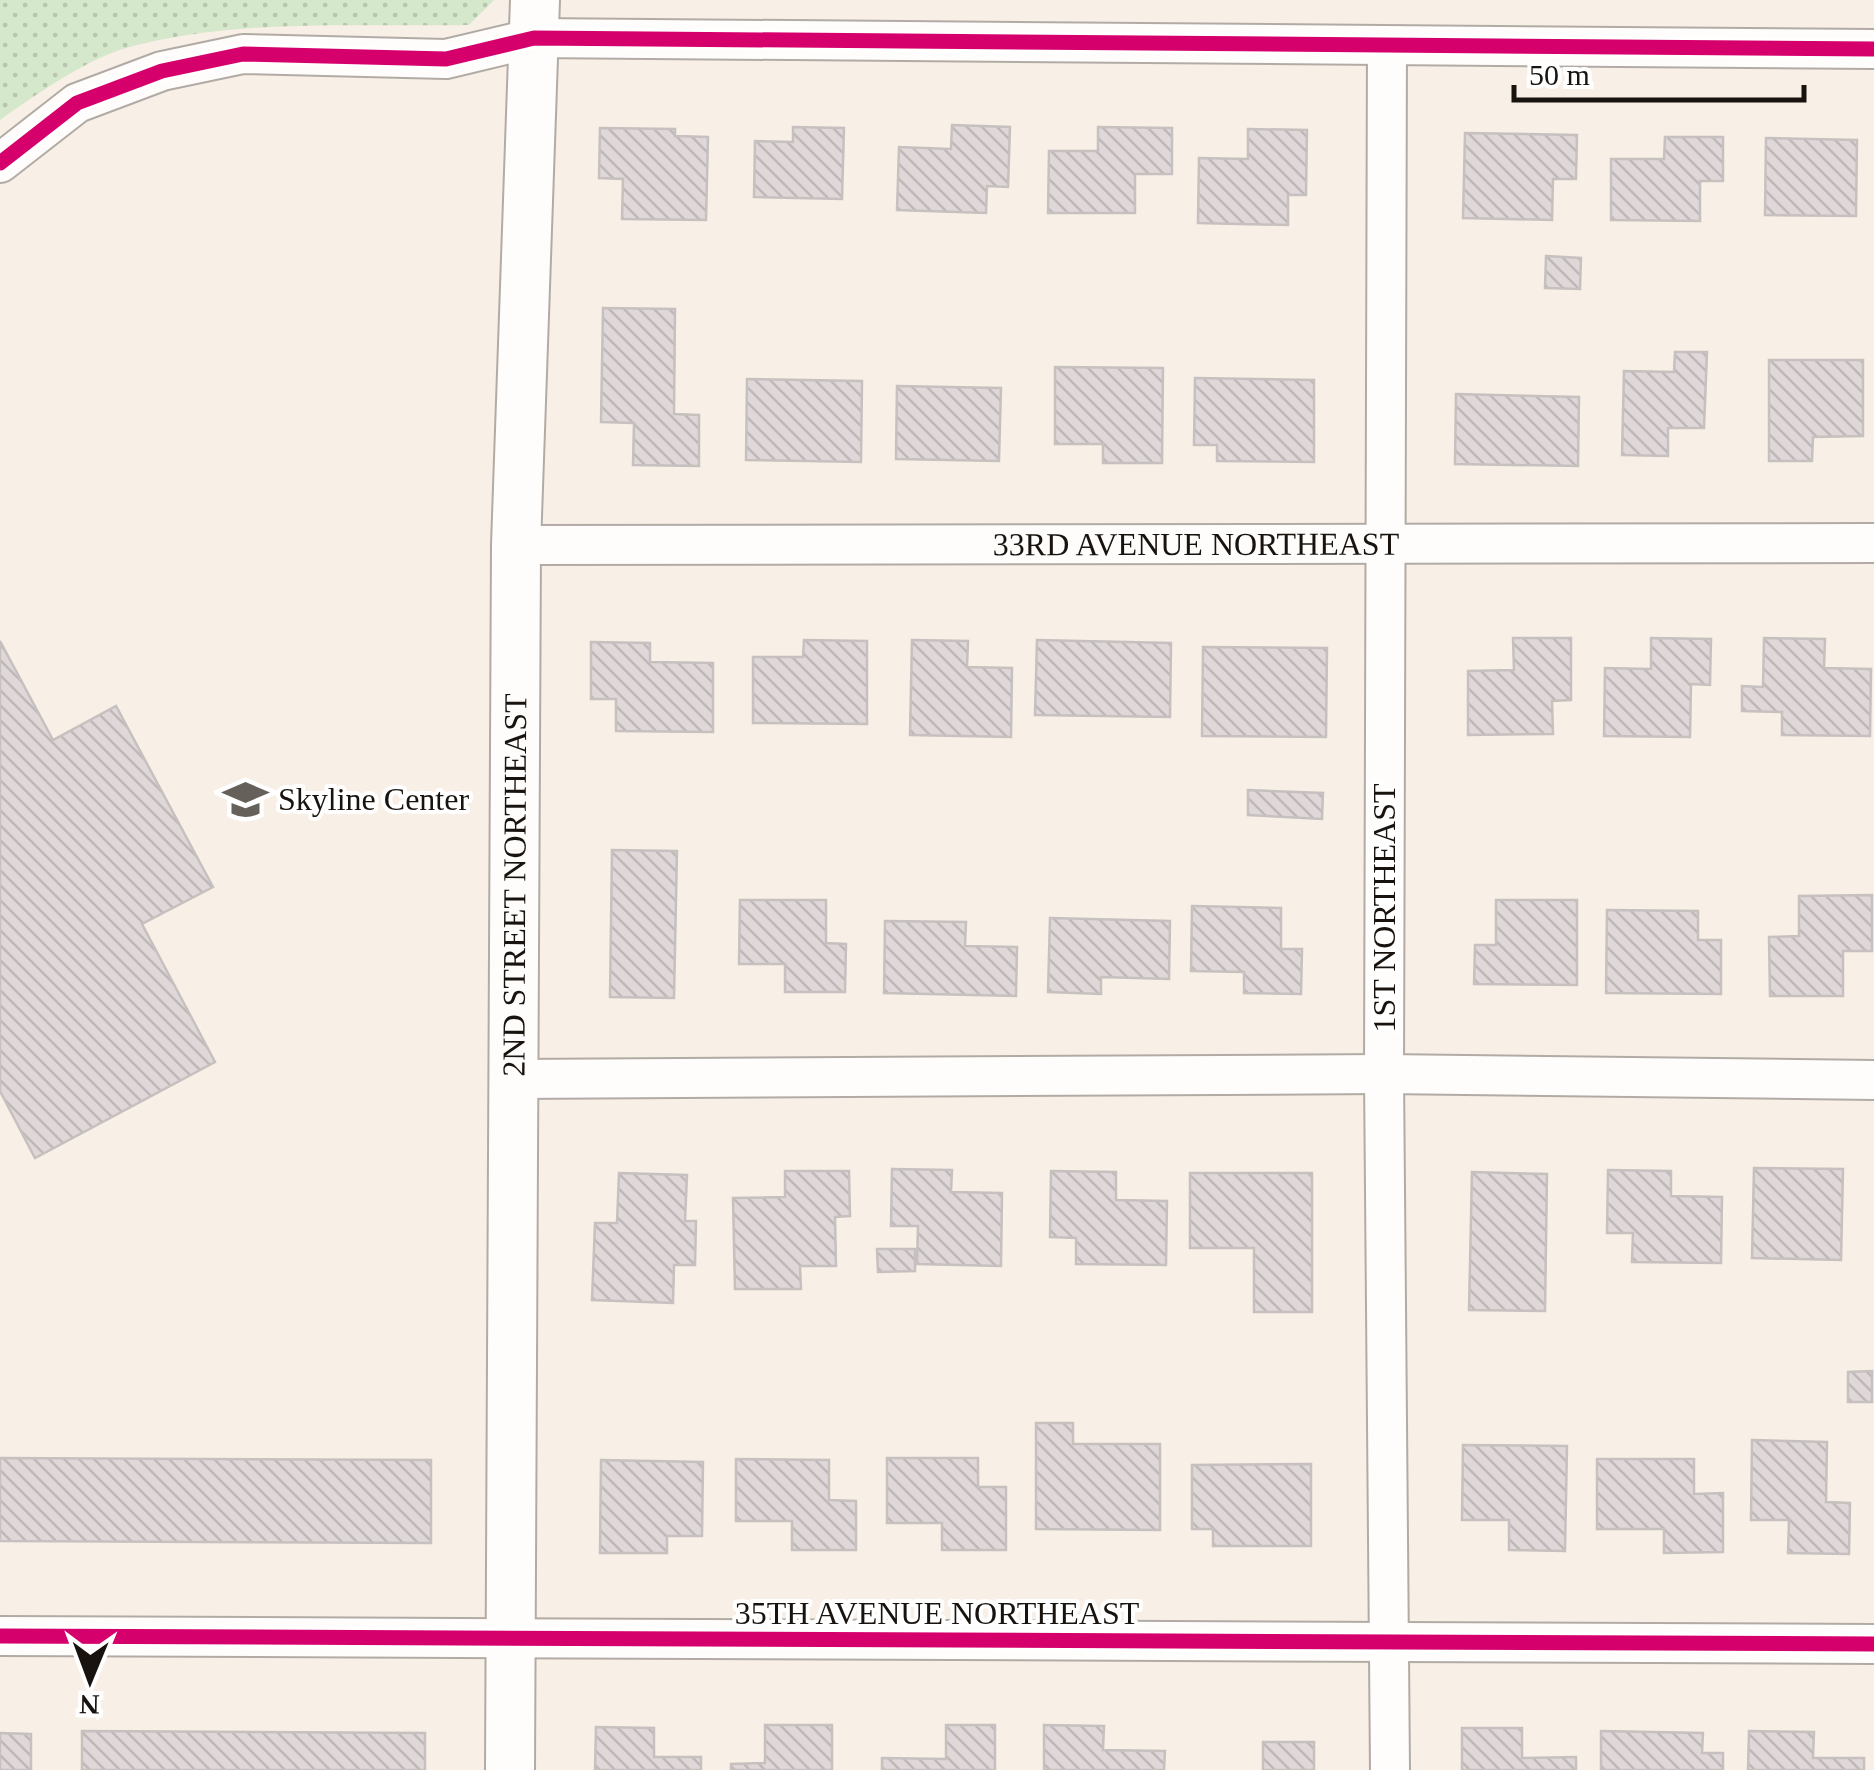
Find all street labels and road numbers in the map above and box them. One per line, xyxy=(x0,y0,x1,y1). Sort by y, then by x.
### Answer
street label: 33RD AVENUE NORTHEAST xyxy=(993,526,1400,562)
street label: 2ND STREET NORTHEAST xyxy=(495,693,533,1077)
street label: 1ST NORTHEAST xyxy=(1366,783,1402,1033)
street label: 35TH AVENUE NORTHEAST xyxy=(735,1595,1140,1631)

